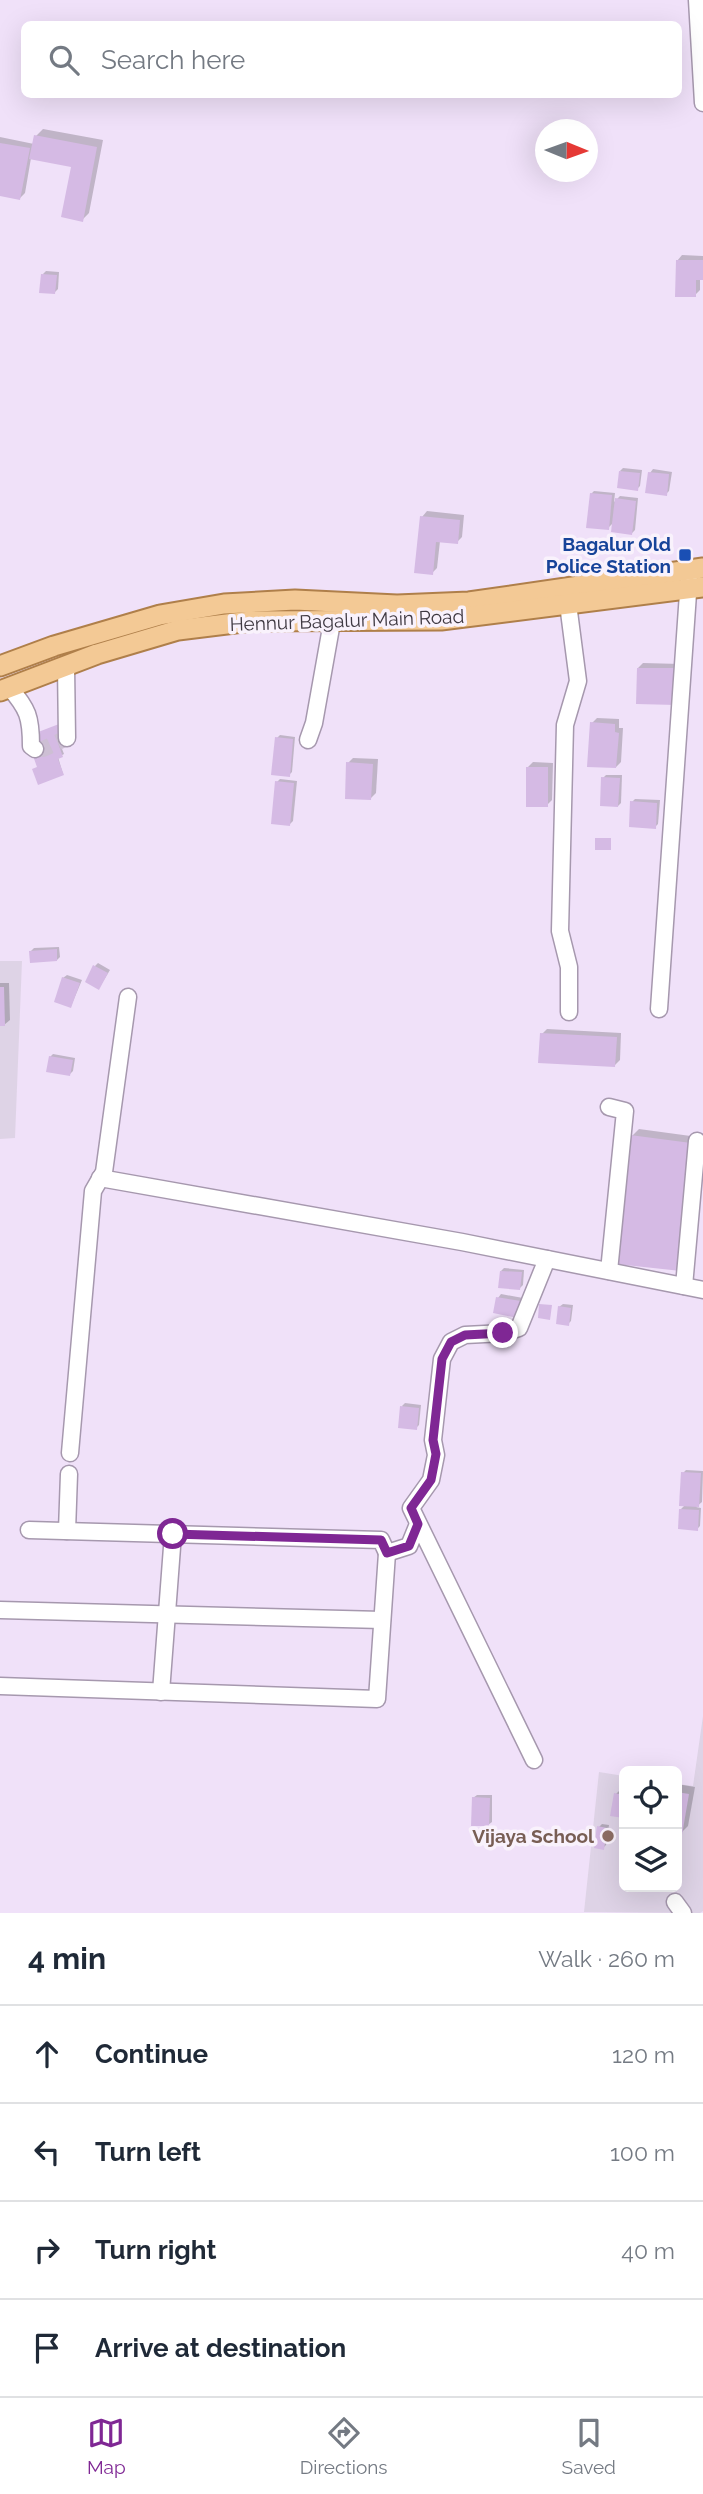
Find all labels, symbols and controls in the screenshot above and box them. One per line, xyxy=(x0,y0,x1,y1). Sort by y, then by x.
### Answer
search box xyxy=(21,21,682,98)
icon: search xyxy=(45,41,83,79)
text: Search here xyxy=(101,45,245,75)
north arrow xyxy=(535,119,598,182)
place label: Bagalur Old Police Station xyxy=(546,533,671,577)
marker: Bagalur Old Police Station xyxy=(677,547,693,563)
street label: Hennur Bagalur Main Road xyxy=(229,605,465,635)
route end xyxy=(487,1317,518,1348)
route start xyxy=(157,1518,188,1549)
map controls xyxy=(619,1766,682,1892)
button: locate xyxy=(619,1766,682,1829)
place label: Vijaya School xyxy=(472,1825,595,1847)
marker: Vijaya School xyxy=(600,1828,616,1844)
button: layers xyxy=(619,1829,682,1892)
text: 4 min xyxy=(28,1941,106,1976)
text: Walk · 260 m xyxy=(538,1945,675,1972)
icon: ahead xyxy=(28,2035,66,2073)
text: Continue xyxy=(95,2039,208,2069)
text: 120 m xyxy=(612,2041,675,2068)
icon: left xyxy=(28,2133,66,2171)
text: Turn left xyxy=(95,2137,201,2167)
text: 100 m xyxy=(610,2139,675,2166)
icon: right xyxy=(28,2231,66,2269)
text: Turn right xyxy=(95,2235,216,2265)
text: 40 m xyxy=(621,2237,675,2264)
icon: arrive xyxy=(28,2329,66,2367)
text: Arrive at destination xyxy=(95,2333,346,2363)
tab: Map xyxy=(87,2414,126,2478)
tab: Directions xyxy=(300,2414,388,2478)
tab: Saved xyxy=(562,2414,616,2478)

